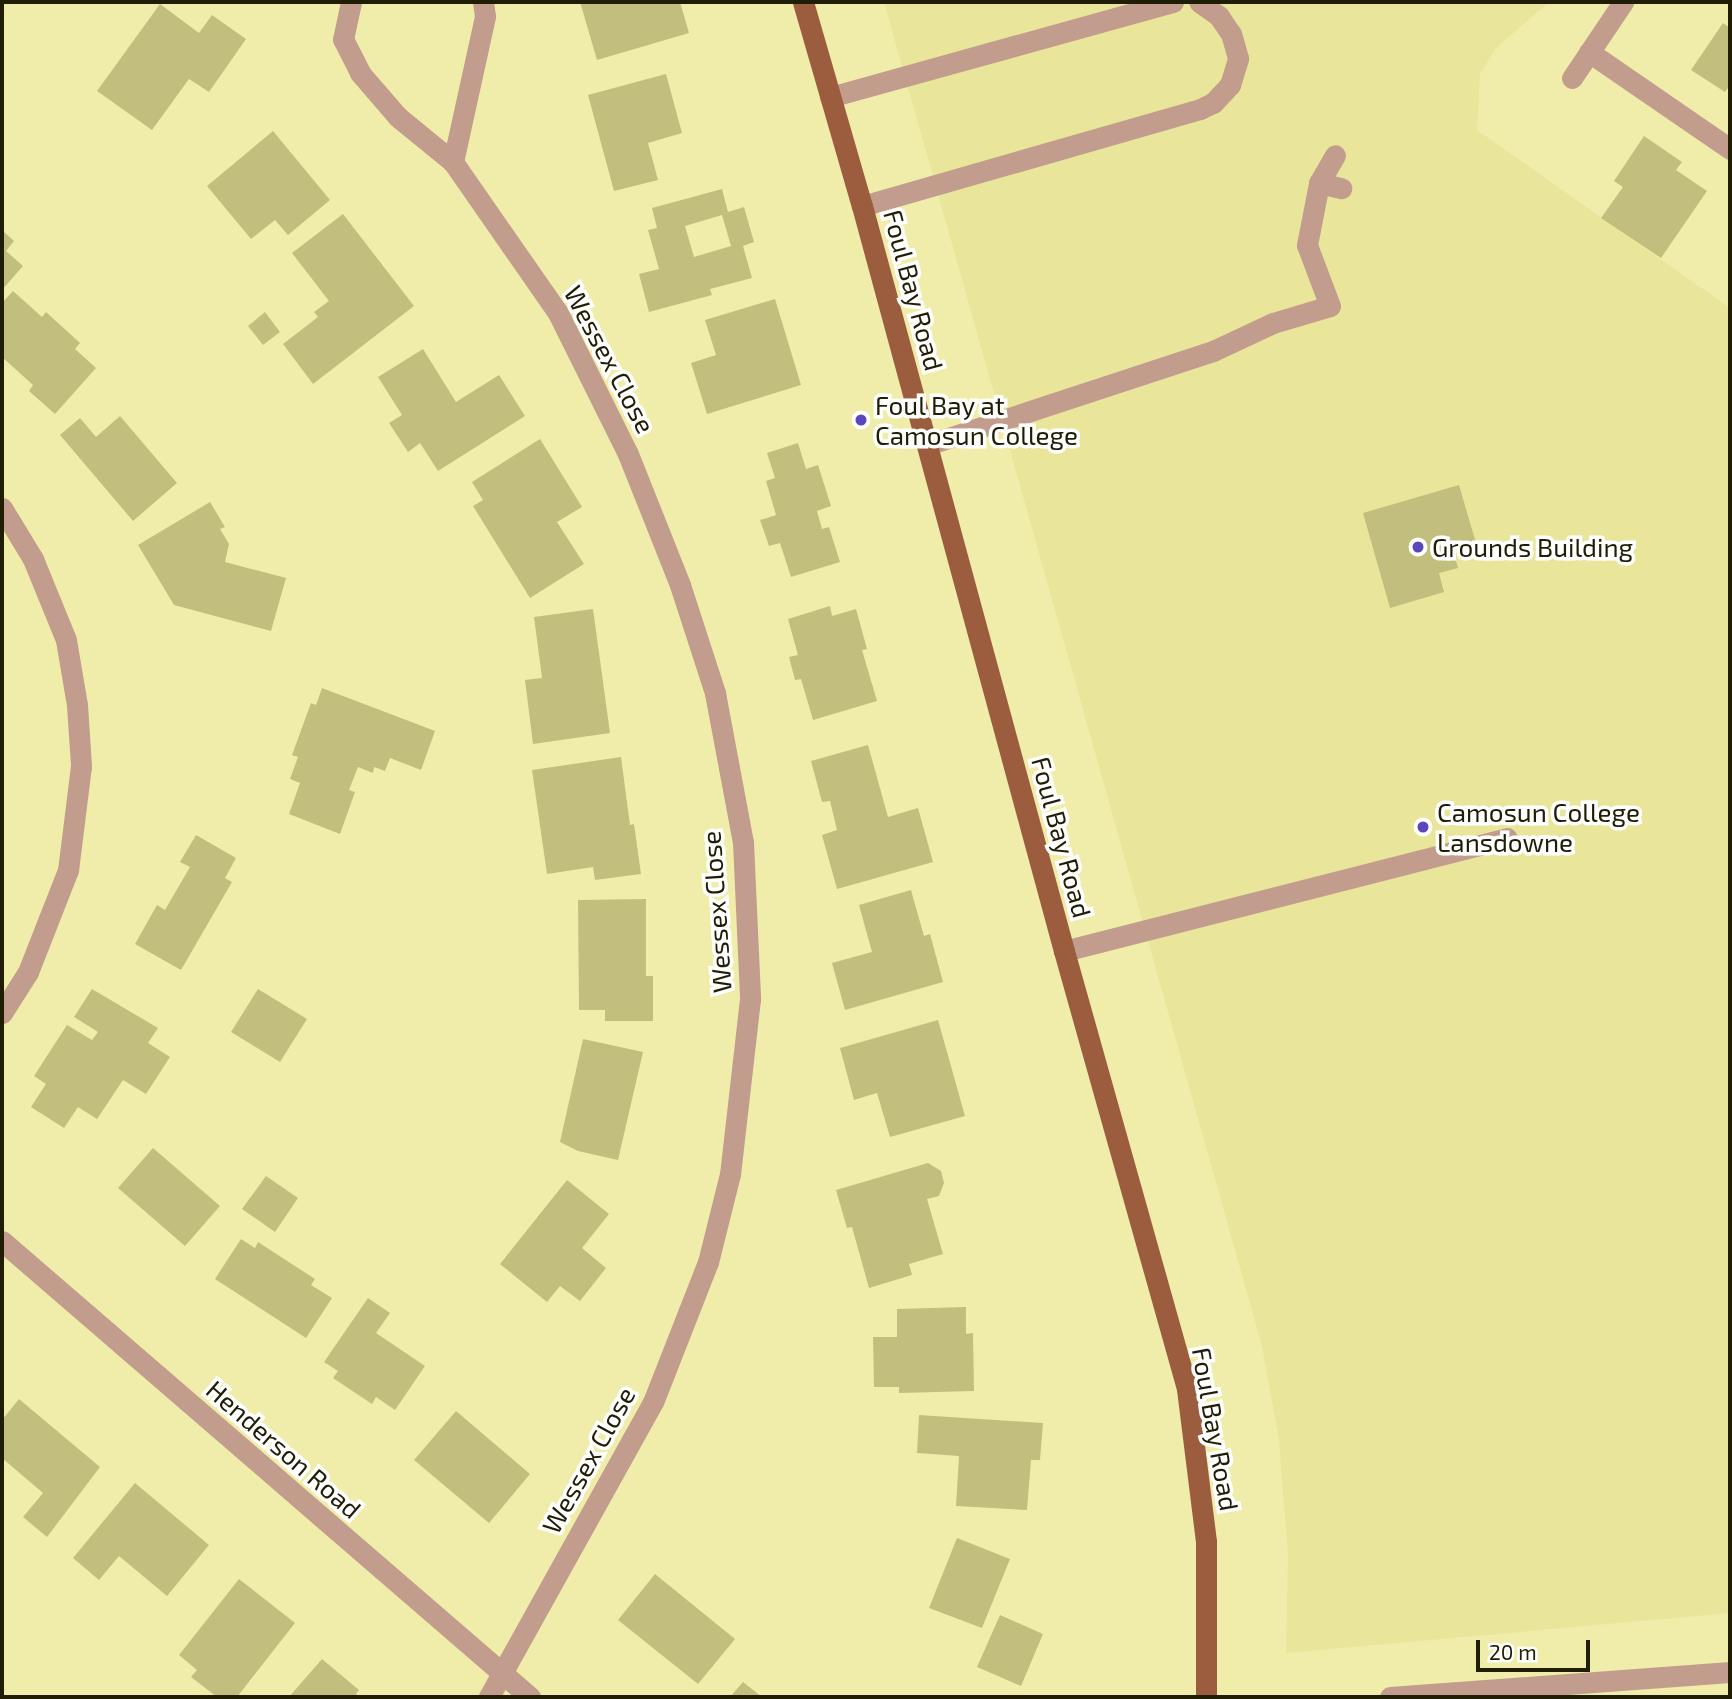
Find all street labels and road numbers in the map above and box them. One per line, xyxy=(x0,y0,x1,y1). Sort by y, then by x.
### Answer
street label: Foul Bay Road xyxy=(877,206,951,374)
street label: Wessex Close xyxy=(558,280,662,438)
street label: Foul Bay Road xyxy=(1025,753,1099,921)
street label: Wessex Close xyxy=(695,830,737,994)
street label: Foul Bay Road xyxy=(1186,1344,1246,1514)
street label: Henderson Road xyxy=(200,1373,368,1525)
street label: Wessex Close xyxy=(535,1381,641,1539)

